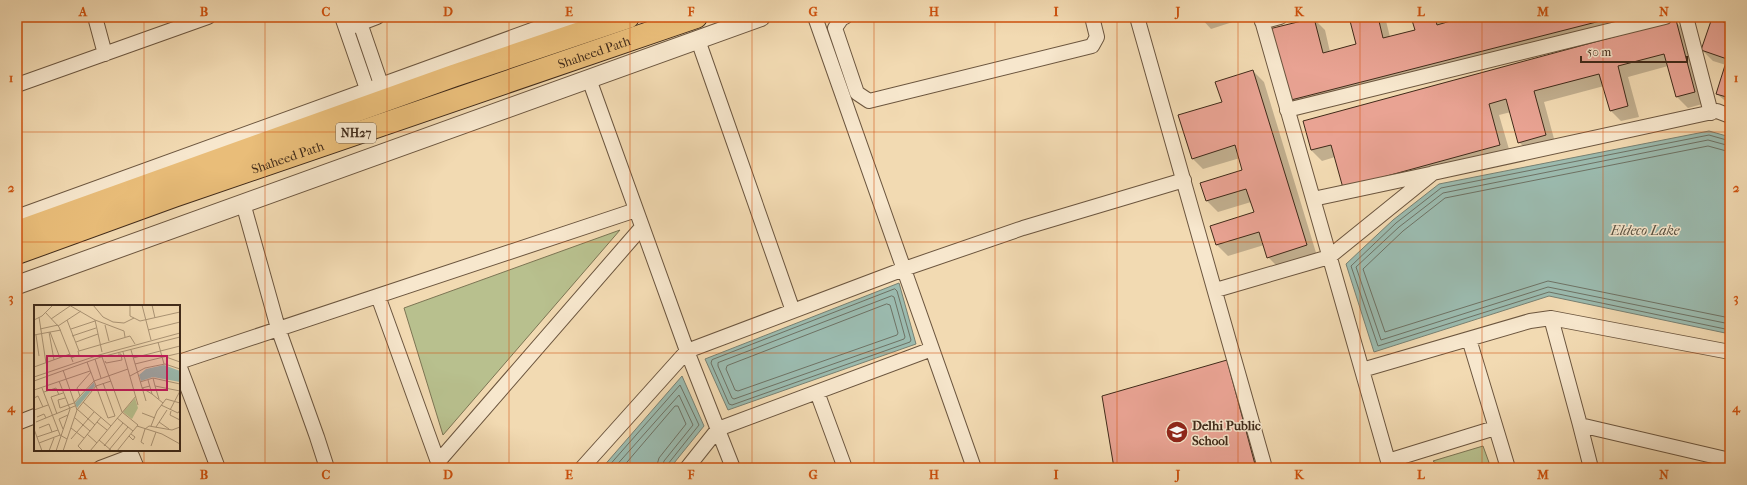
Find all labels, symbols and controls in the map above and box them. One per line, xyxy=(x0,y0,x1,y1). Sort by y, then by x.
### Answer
text: A xyxy=(78,4,88,19)
text: B xyxy=(200,4,209,19)
text: C xyxy=(322,4,331,19)
text: D xyxy=(443,4,453,19)
text: E xyxy=(565,4,573,19)
text: F xyxy=(687,4,695,19)
text: G xyxy=(808,4,818,19)
text: H xyxy=(929,4,940,19)
text: I xyxy=(1053,4,1059,19)
text: J xyxy=(1174,4,1181,20)
text: K xyxy=(1294,4,1305,19)
text: L xyxy=(1417,4,1426,19)
text: M xyxy=(1536,4,1549,19)
text: N xyxy=(1659,4,1669,19)
street label: Shaheed Path xyxy=(556,33,633,72)
scale bar xyxy=(1581,38,1687,64)
text: 50 m xyxy=(1587,45,1611,59)
text: 1 xyxy=(9,70,14,85)
text: 1 xyxy=(1734,70,1739,85)
road number: NH27 xyxy=(336,123,376,143)
street label: Shaheed Path xyxy=(249,138,327,177)
text: 2 xyxy=(8,180,15,195)
text: 2 xyxy=(1733,180,1740,195)
water label: Eldeco Lake xyxy=(1610,222,1680,239)
text: 3 xyxy=(8,290,14,306)
text: 3 xyxy=(1733,290,1739,306)
inset map xyxy=(34,305,180,451)
text: 4 xyxy=(6,400,16,416)
text: 4 xyxy=(1731,400,1741,416)
place label: Delhi Public School xyxy=(1192,418,1261,448)
school or university icon: Delhi Public School xyxy=(1164,419,1190,445)
text: A xyxy=(78,467,88,482)
text: B xyxy=(200,467,209,482)
text: C xyxy=(322,467,331,482)
text: D xyxy=(443,467,453,482)
text: E xyxy=(565,467,573,482)
text: F xyxy=(687,467,695,482)
text: G xyxy=(808,467,818,482)
text: H xyxy=(929,467,940,482)
text: I xyxy=(1053,467,1059,482)
text: J xyxy=(1174,467,1181,483)
text: K xyxy=(1294,467,1305,482)
text: L xyxy=(1417,467,1426,482)
text: M xyxy=(1536,467,1549,482)
text: N xyxy=(1659,467,1669,482)

